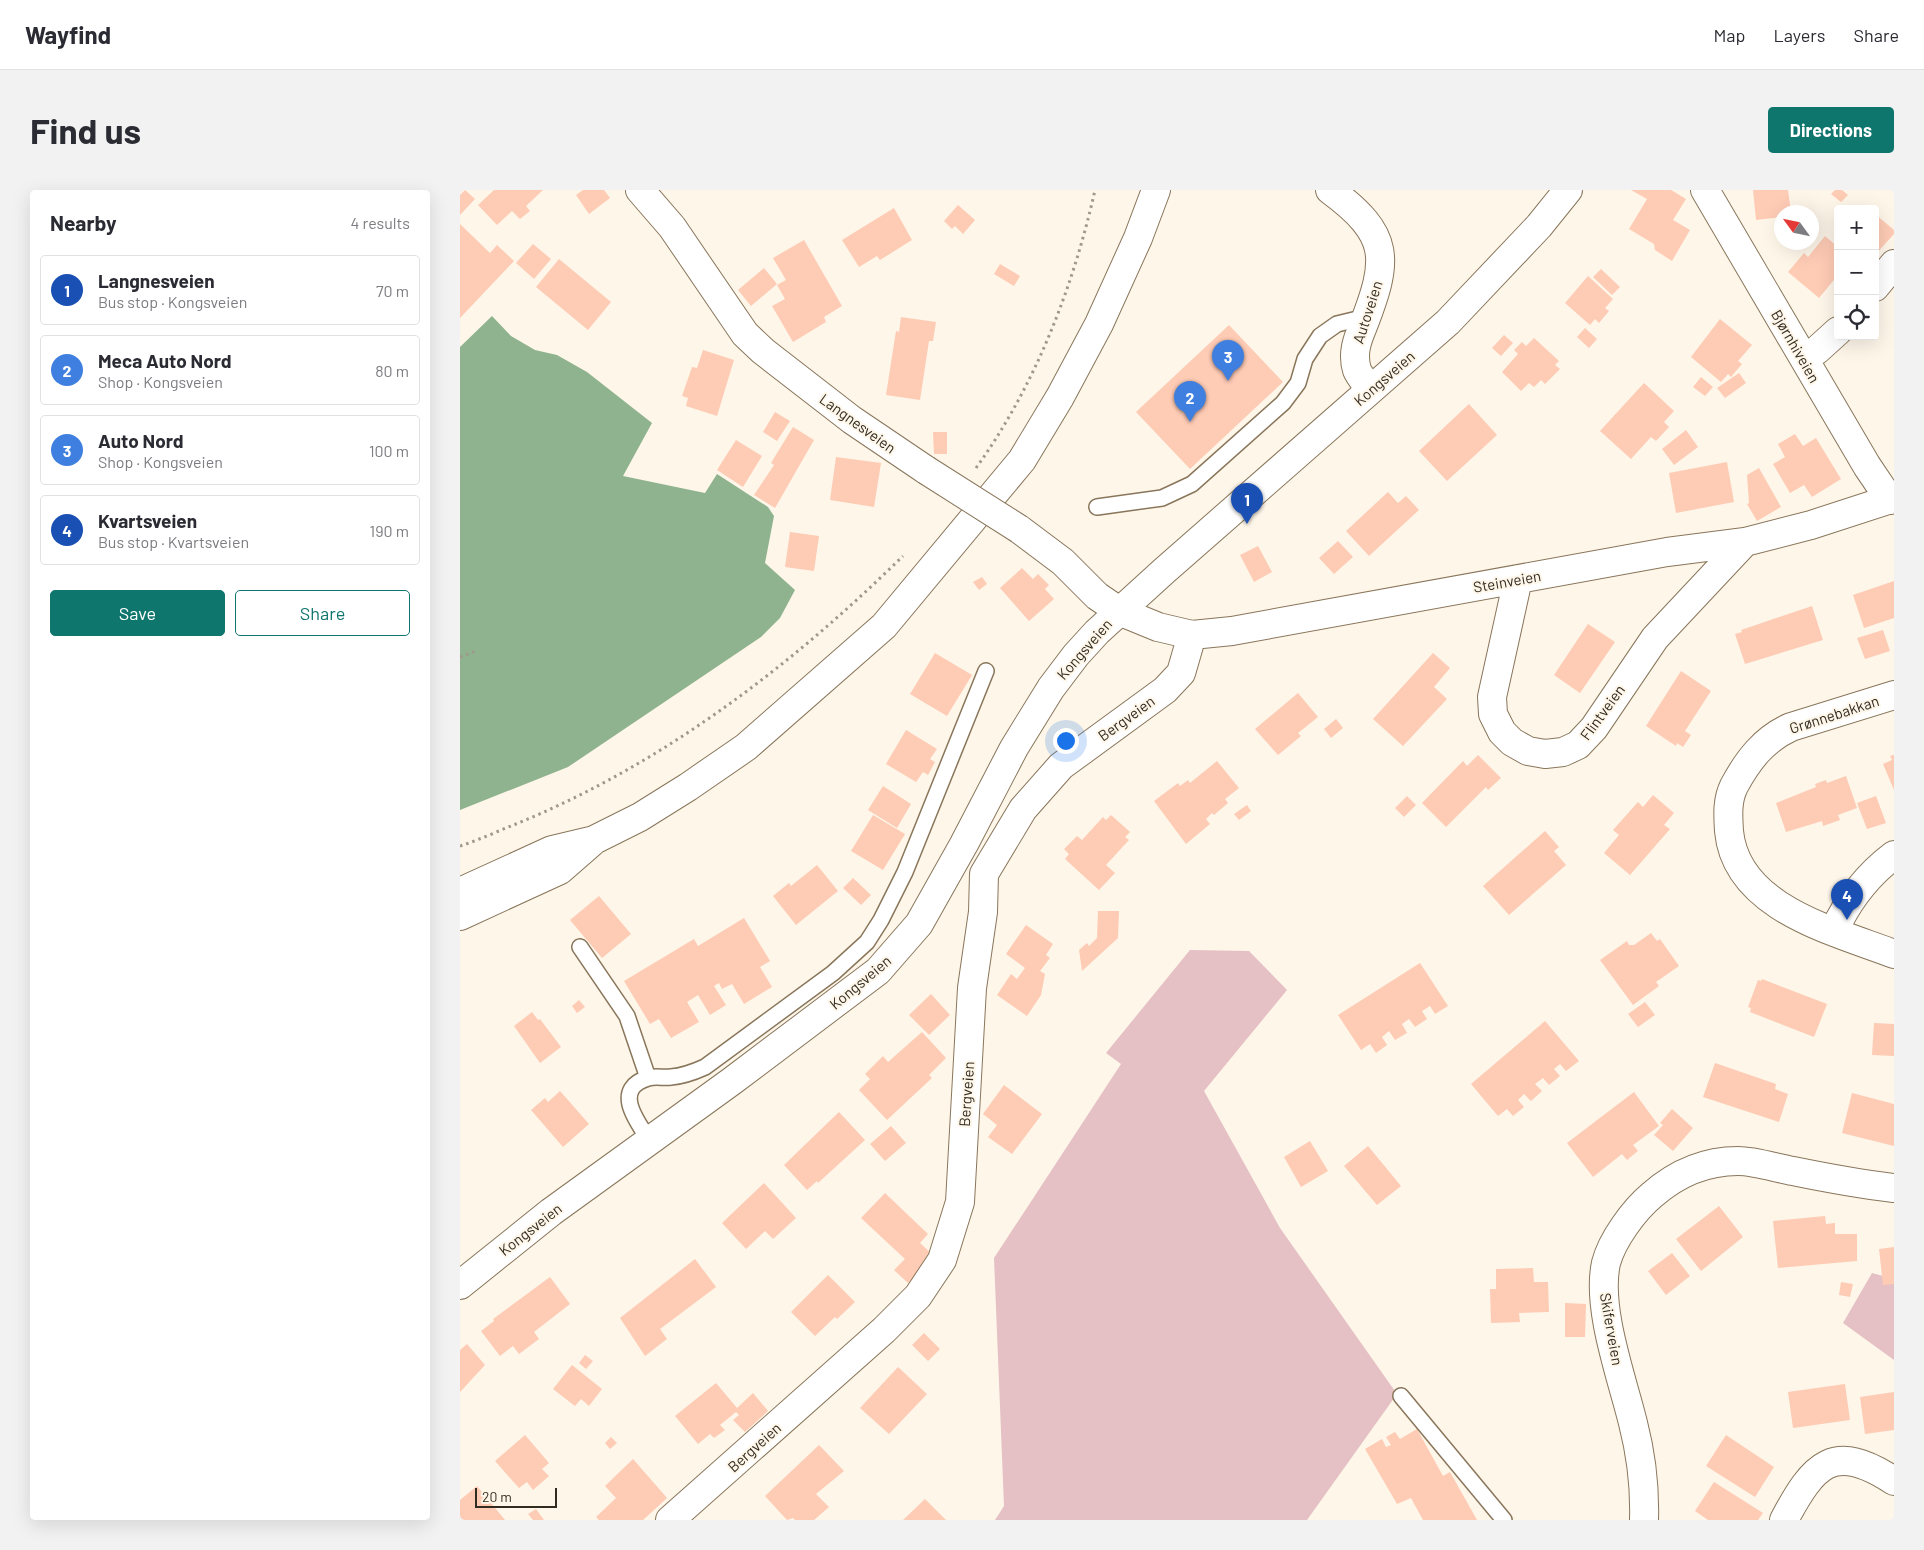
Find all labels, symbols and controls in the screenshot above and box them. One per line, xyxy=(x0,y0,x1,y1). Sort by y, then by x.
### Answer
text: Wayfind xyxy=(25,20,111,49)
text: Map xyxy=(1713,24,1745,46)
text: Layers xyxy=(1773,24,1826,46)
text: Share xyxy=(1854,24,1899,46)
button: Directions xyxy=(1768,107,1894,153)
text: Find us xyxy=(30,109,141,151)
north arrow xyxy=(1774,205,1819,250)
map controls xyxy=(1834,205,1879,340)
button: + xyxy=(1834,205,1879,250)
text: Nearby xyxy=(50,210,116,235)
text: 4 results xyxy=(350,213,410,232)
button: − xyxy=(1834,250,1879,295)
text: Langnesveien xyxy=(98,269,215,292)
street label: Autoveien xyxy=(1348,278,1386,346)
text: 1 xyxy=(64,281,70,300)
text: 70 m xyxy=(376,281,409,300)
text: Bus stop · Kongsveien xyxy=(98,292,247,311)
button: locate xyxy=(1834,295,1879,340)
street label: Bjørnhiveien xyxy=(1768,306,1824,386)
pin: 3 xyxy=(1212,340,1244,381)
street label: Kongsveien xyxy=(1350,347,1418,409)
text: Meca Auto Nord xyxy=(98,349,232,372)
text: 2 xyxy=(63,361,71,380)
text: 80 m xyxy=(375,361,409,380)
text: Shop · Kongsveien xyxy=(98,372,223,391)
pin: 2 xyxy=(1174,381,1206,422)
street label: Langnesveien xyxy=(816,389,900,457)
text: Auto Nord xyxy=(98,429,184,452)
text: 3 xyxy=(63,441,71,460)
text: 100 m xyxy=(369,441,409,460)
text: Shop · Kongsveien xyxy=(98,452,223,471)
pin: 1 xyxy=(1231,483,1263,524)
text: Kvartsveien xyxy=(98,509,197,532)
text: 4 xyxy=(62,521,72,540)
text: 190 m xyxy=(370,521,409,540)
text: Bus stop · Kvartsveien xyxy=(98,532,249,551)
street label: Steinveien xyxy=(1472,566,1542,596)
button: Save xyxy=(50,590,225,636)
button: Share xyxy=(235,590,410,636)
street label: Kongsveien xyxy=(1053,615,1115,683)
street label: Flintveien xyxy=(1576,681,1628,743)
street label: Bergveien xyxy=(1094,691,1158,745)
street label: Grønnebakkan xyxy=(1787,691,1881,737)
your location xyxy=(1053,728,1079,754)
pin: 4 xyxy=(1831,879,1863,920)
street label: Kongsveien xyxy=(826,951,894,1013)
street label: Bergveien xyxy=(955,1061,977,1127)
street label: Kongsveien xyxy=(495,1199,565,1259)
street label: Skiferveien xyxy=(1597,1291,1627,1367)
street label: Bergveien xyxy=(724,1418,784,1476)
scale bar xyxy=(475,1485,558,1508)
text: 20 m xyxy=(482,1488,512,1505)

